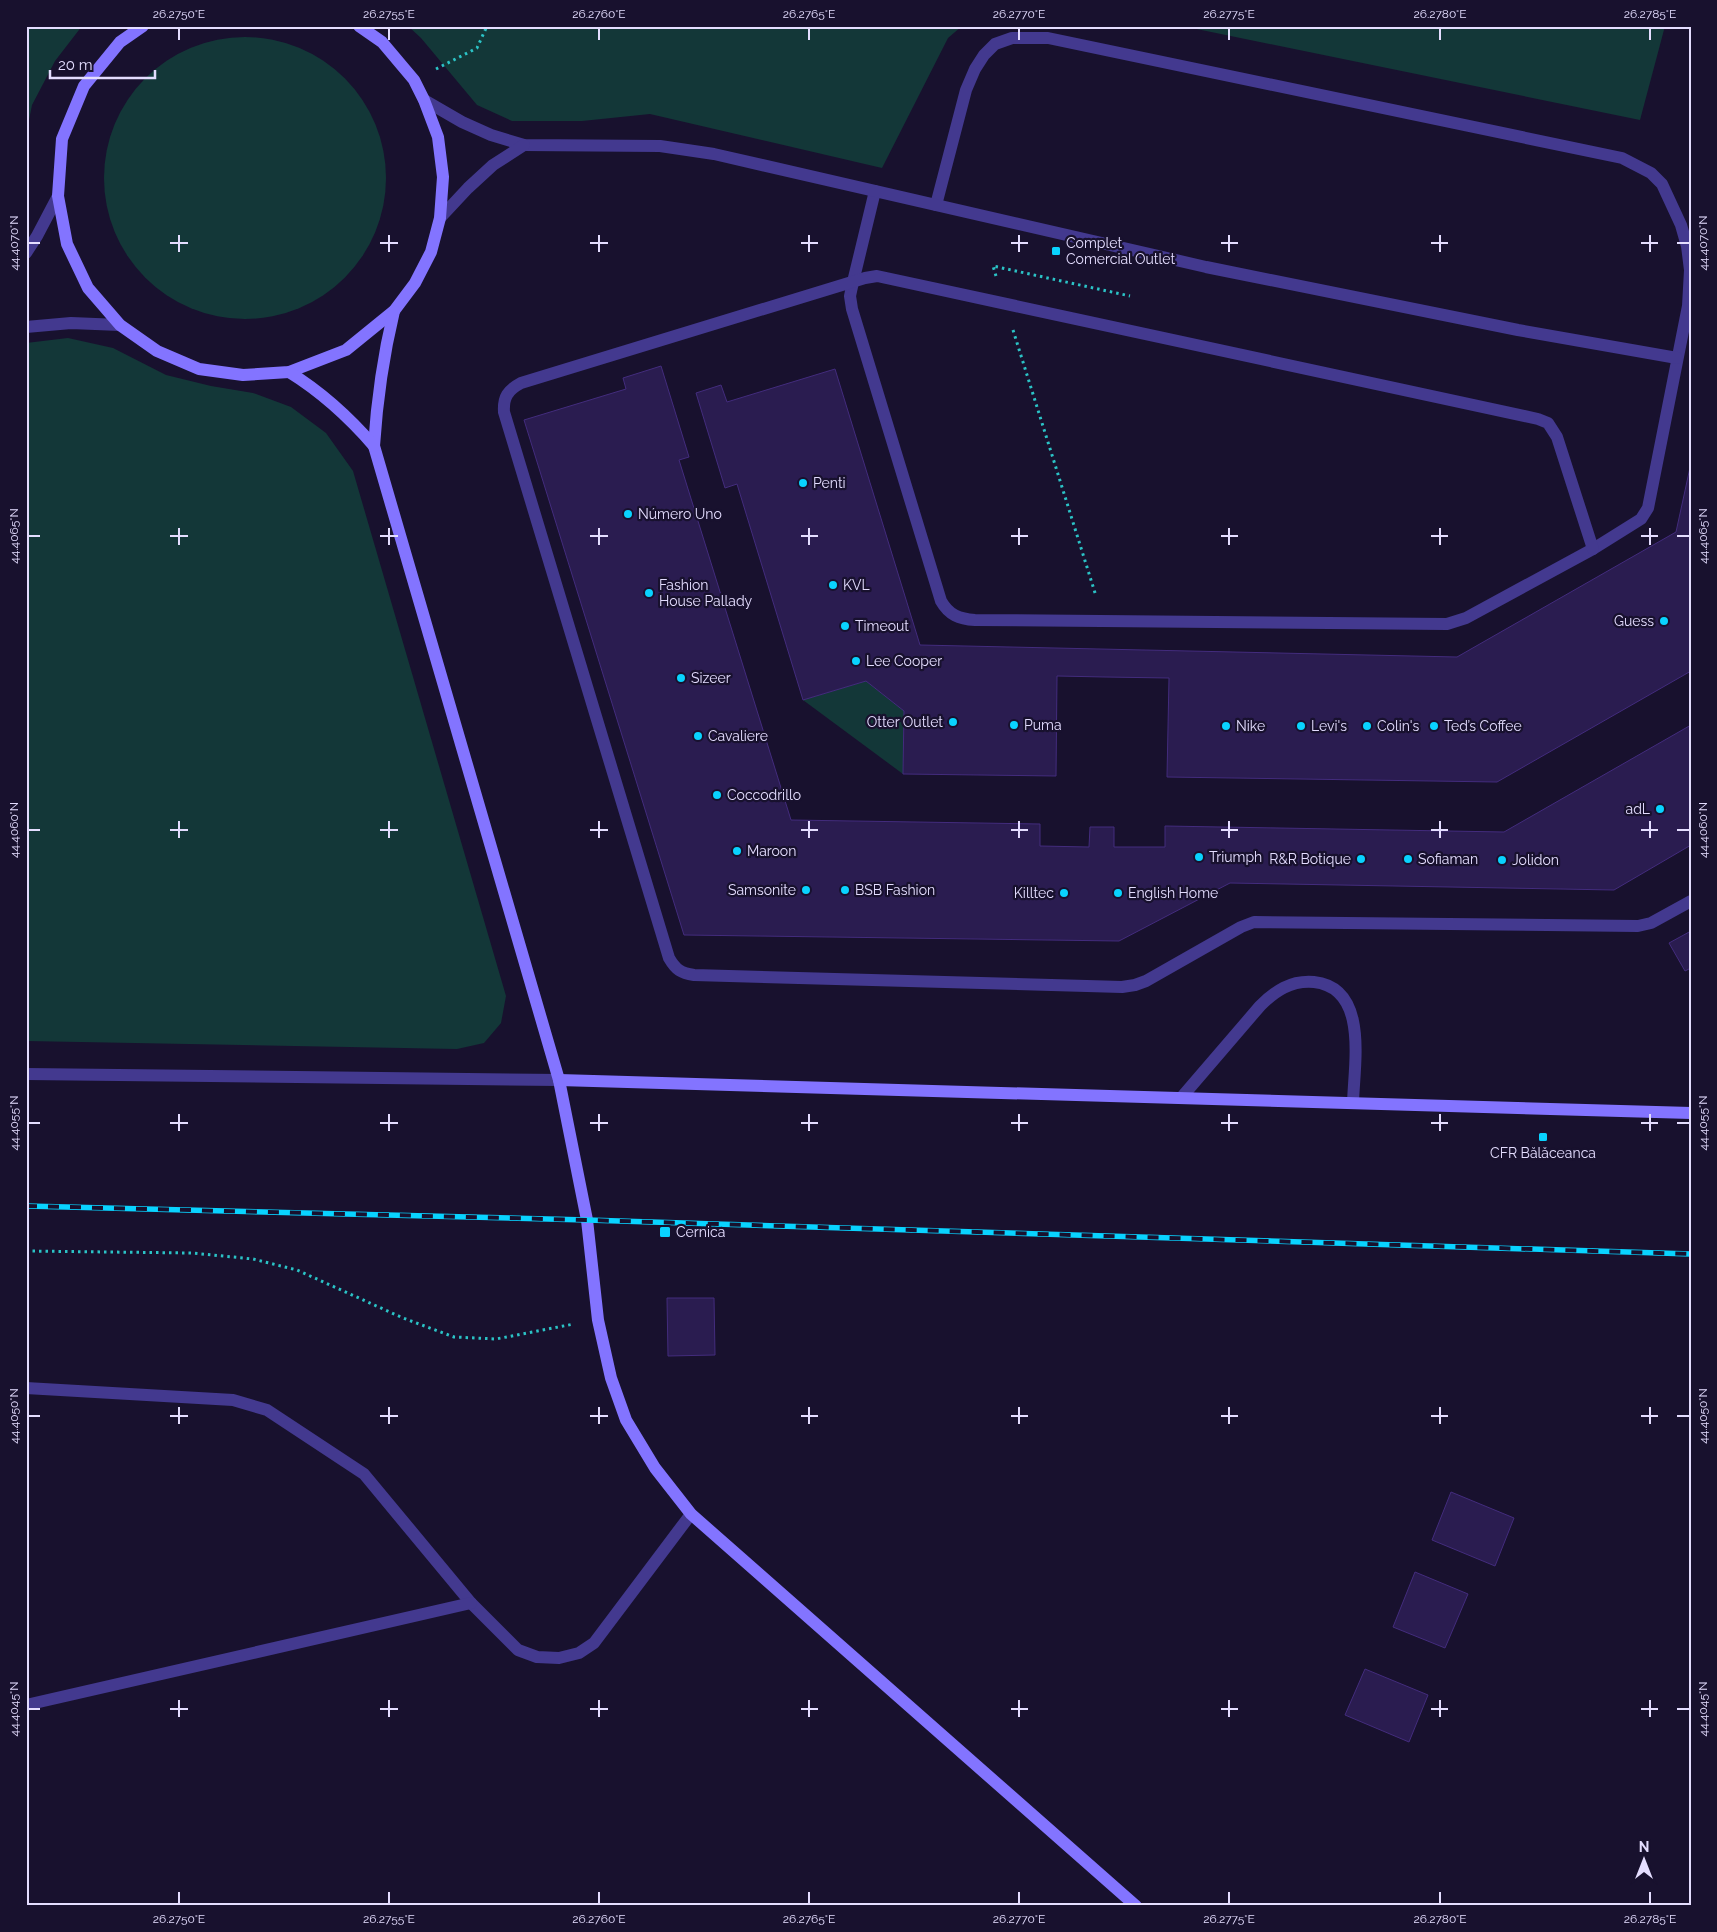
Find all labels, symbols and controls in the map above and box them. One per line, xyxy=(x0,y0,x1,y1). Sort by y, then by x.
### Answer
text: 26.2750°E xyxy=(153,7,205,21)
text: 26.2755°E xyxy=(363,7,415,21)
text: 26.2760°E xyxy=(572,7,626,21)
text: 26.2765°E xyxy=(783,7,835,21)
text: 26.2770°E xyxy=(993,7,1045,21)
text: 26.2775°E xyxy=(1203,7,1255,21)
text: 26.2780°E xyxy=(1413,7,1467,21)
text: 26.2785°E xyxy=(1624,7,1676,21)
scale bar xyxy=(50,48,155,80)
text: 20 m xyxy=(58,56,93,74)
text: 44.4070°N xyxy=(7,215,21,271)
text: 44.4070°N xyxy=(1696,215,1710,271)
place label: Complet Comercial Outlet xyxy=(1066,235,1176,267)
marker: Complet Comercial Outlet xyxy=(1050,245,1062,257)
place label: Penti xyxy=(813,475,846,491)
marker: Penti xyxy=(797,477,809,489)
place label: Número Uno xyxy=(638,506,722,522)
text: 44.4065°N xyxy=(7,508,21,564)
marker: Número Uno xyxy=(622,508,634,520)
text: 44.4065°N xyxy=(1696,508,1710,564)
place label: Fashion House Pallady xyxy=(659,577,753,609)
place label: KVL xyxy=(843,577,870,593)
marker: KVL xyxy=(827,579,839,591)
marker: Fashion House Pallady xyxy=(643,587,655,599)
place label: Guess xyxy=(1614,613,1654,629)
marker: Guess xyxy=(1658,615,1670,627)
place label: Timeout xyxy=(855,618,909,634)
marker: Timeout xyxy=(839,620,851,632)
place label: Lee Cooper xyxy=(866,653,942,669)
marker: Lee Cooper xyxy=(850,655,862,667)
place label: Sizeer xyxy=(691,670,731,686)
marker: Sizeer xyxy=(675,672,687,684)
place label: Otter Outlet xyxy=(867,714,943,730)
marker: Otter Outlet xyxy=(947,716,959,728)
place label: Puma xyxy=(1024,717,1062,733)
place label: Nike xyxy=(1236,718,1265,734)
place label: Levi's xyxy=(1311,718,1347,734)
place label: Colin's xyxy=(1377,718,1419,734)
place label: Ted’s Coffee xyxy=(1444,718,1522,734)
marker: Puma xyxy=(1008,719,1020,731)
marker: Nike xyxy=(1220,720,1232,732)
marker: Levi's xyxy=(1295,720,1307,732)
marker: Colin's xyxy=(1361,720,1373,732)
marker: Ted’s Coffee xyxy=(1428,720,1440,732)
place label: Cavaliere xyxy=(708,728,768,744)
marker: Cavaliere xyxy=(692,730,704,742)
place label: Coccodrillo xyxy=(727,787,801,803)
marker: Coccodrillo xyxy=(711,789,723,801)
place label: adL xyxy=(1626,801,1650,817)
text: 44.4060°N xyxy=(7,802,21,858)
text: 44.4060°N xyxy=(1696,802,1710,858)
marker: adL xyxy=(1654,803,1666,815)
place label: Maroon xyxy=(747,843,796,859)
marker: Maroon xyxy=(731,845,743,857)
place label: Triumph xyxy=(1209,849,1262,865)
marker: Triumph xyxy=(1193,851,1205,863)
place label: R&R Botique xyxy=(1269,851,1351,867)
place label: Sofiaman xyxy=(1418,851,1478,867)
place label: Jolidon xyxy=(1512,852,1559,868)
marker: R&R Botique xyxy=(1355,853,1367,865)
marker: Sofiaman xyxy=(1402,853,1414,865)
marker: Jolidon xyxy=(1496,854,1508,866)
place label: Samsonite xyxy=(728,882,796,898)
place label: BSB Fashion xyxy=(855,882,935,898)
marker: Samsonite xyxy=(800,884,812,896)
marker: BSB Fashion xyxy=(839,884,851,896)
place label: Killtec xyxy=(1014,885,1054,901)
place label: English Home xyxy=(1128,885,1218,901)
marker: Killtec xyxy=(1058,887,1070,899)
marker: English Home xyxy=(1112,887,1124,899)
text: 44.4055°N xyxy=(7,1096,21,1150)
text: 44.4055°N xyxy=(1696,1096,1710,1150)
marker: CFR Bălăceanca xyxy=(1537,1131,1549,1143)
place label: CFR Bălăceanca xyxy=(1490,1145,1596,1161)
place label: Cernica xyxy=(676,1224,725,1240)
marker: Cernica xyxy=(658,1225,672,1239)
text: 44.4050°N xyxy=(7,1388,21,1444)
text: 44.4050°N xyxy=(1696,1388,1710,1444)
text: 44.4045°N xyxy=(7,1682,21,1736)
text: 44.4045°N xyxy=(1696,1682,1710,1736)
north arrow xyxy=(1620,1834,1670,1884)
text: N xyxy=(1639,1839,1649,1855)
text: 26.2750°E xyxy=(153,1912,205,1926)
text: 26.2755°E xyxy=(363,1912,415,1926)
text: 26.2760°E xyxy=(572,1912,626,1926)
text: 26.2765°E xyxy=(783,1912,835,1926)
text: 26.2770°E xyxy=(993,1912,1045,1926)
text: 26.2775°E xyxy=(1203,1912,1255,1926)
text: 26.2780°E xyxy=(1413,1912,1467,1926)
text: 26.2785°E xyxy=(1624,1912,1676,1926)

